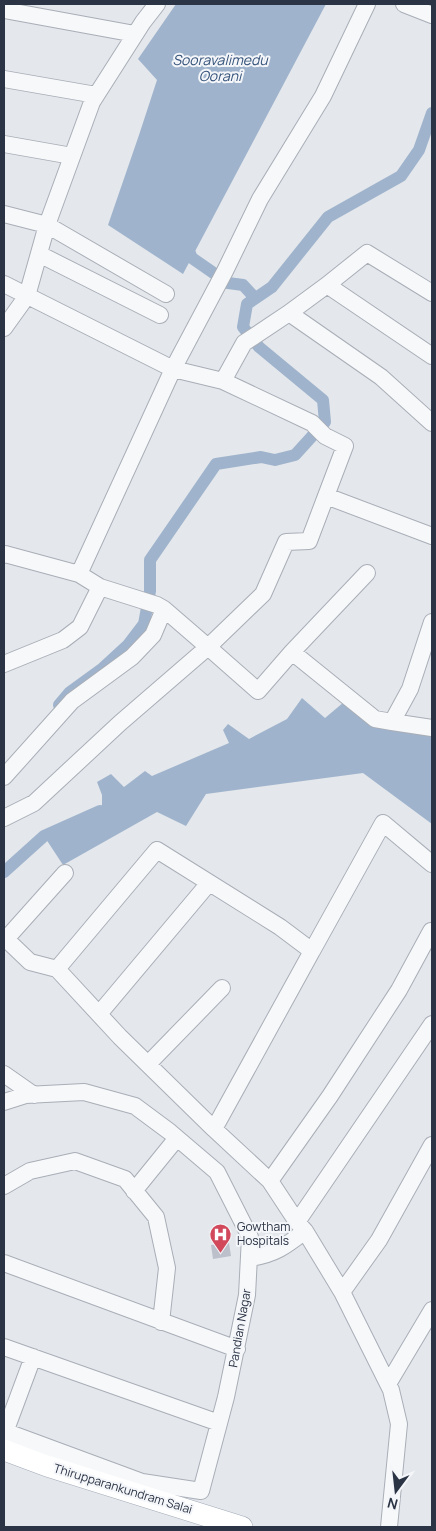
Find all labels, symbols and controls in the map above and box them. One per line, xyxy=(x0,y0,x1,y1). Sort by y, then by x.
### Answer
water label: Sooravalimedu Oorani xyxy=(172,50,269,85)
place label: Gowtham Hospitals xyxy=(237,1218,290,1249)
hospital icon: Gowtham Hospitals xyxy=(209,1222,233,1253)
street label: Pandian Nagar xyxy=(224,1286,255,1369)
street label: Thirupparankundram Salai xyxy=(52,1459,195,1518)
north arrow xyxy=(371,1466,421,1516)
text: N xyxy=(385,1494,400,1515)

